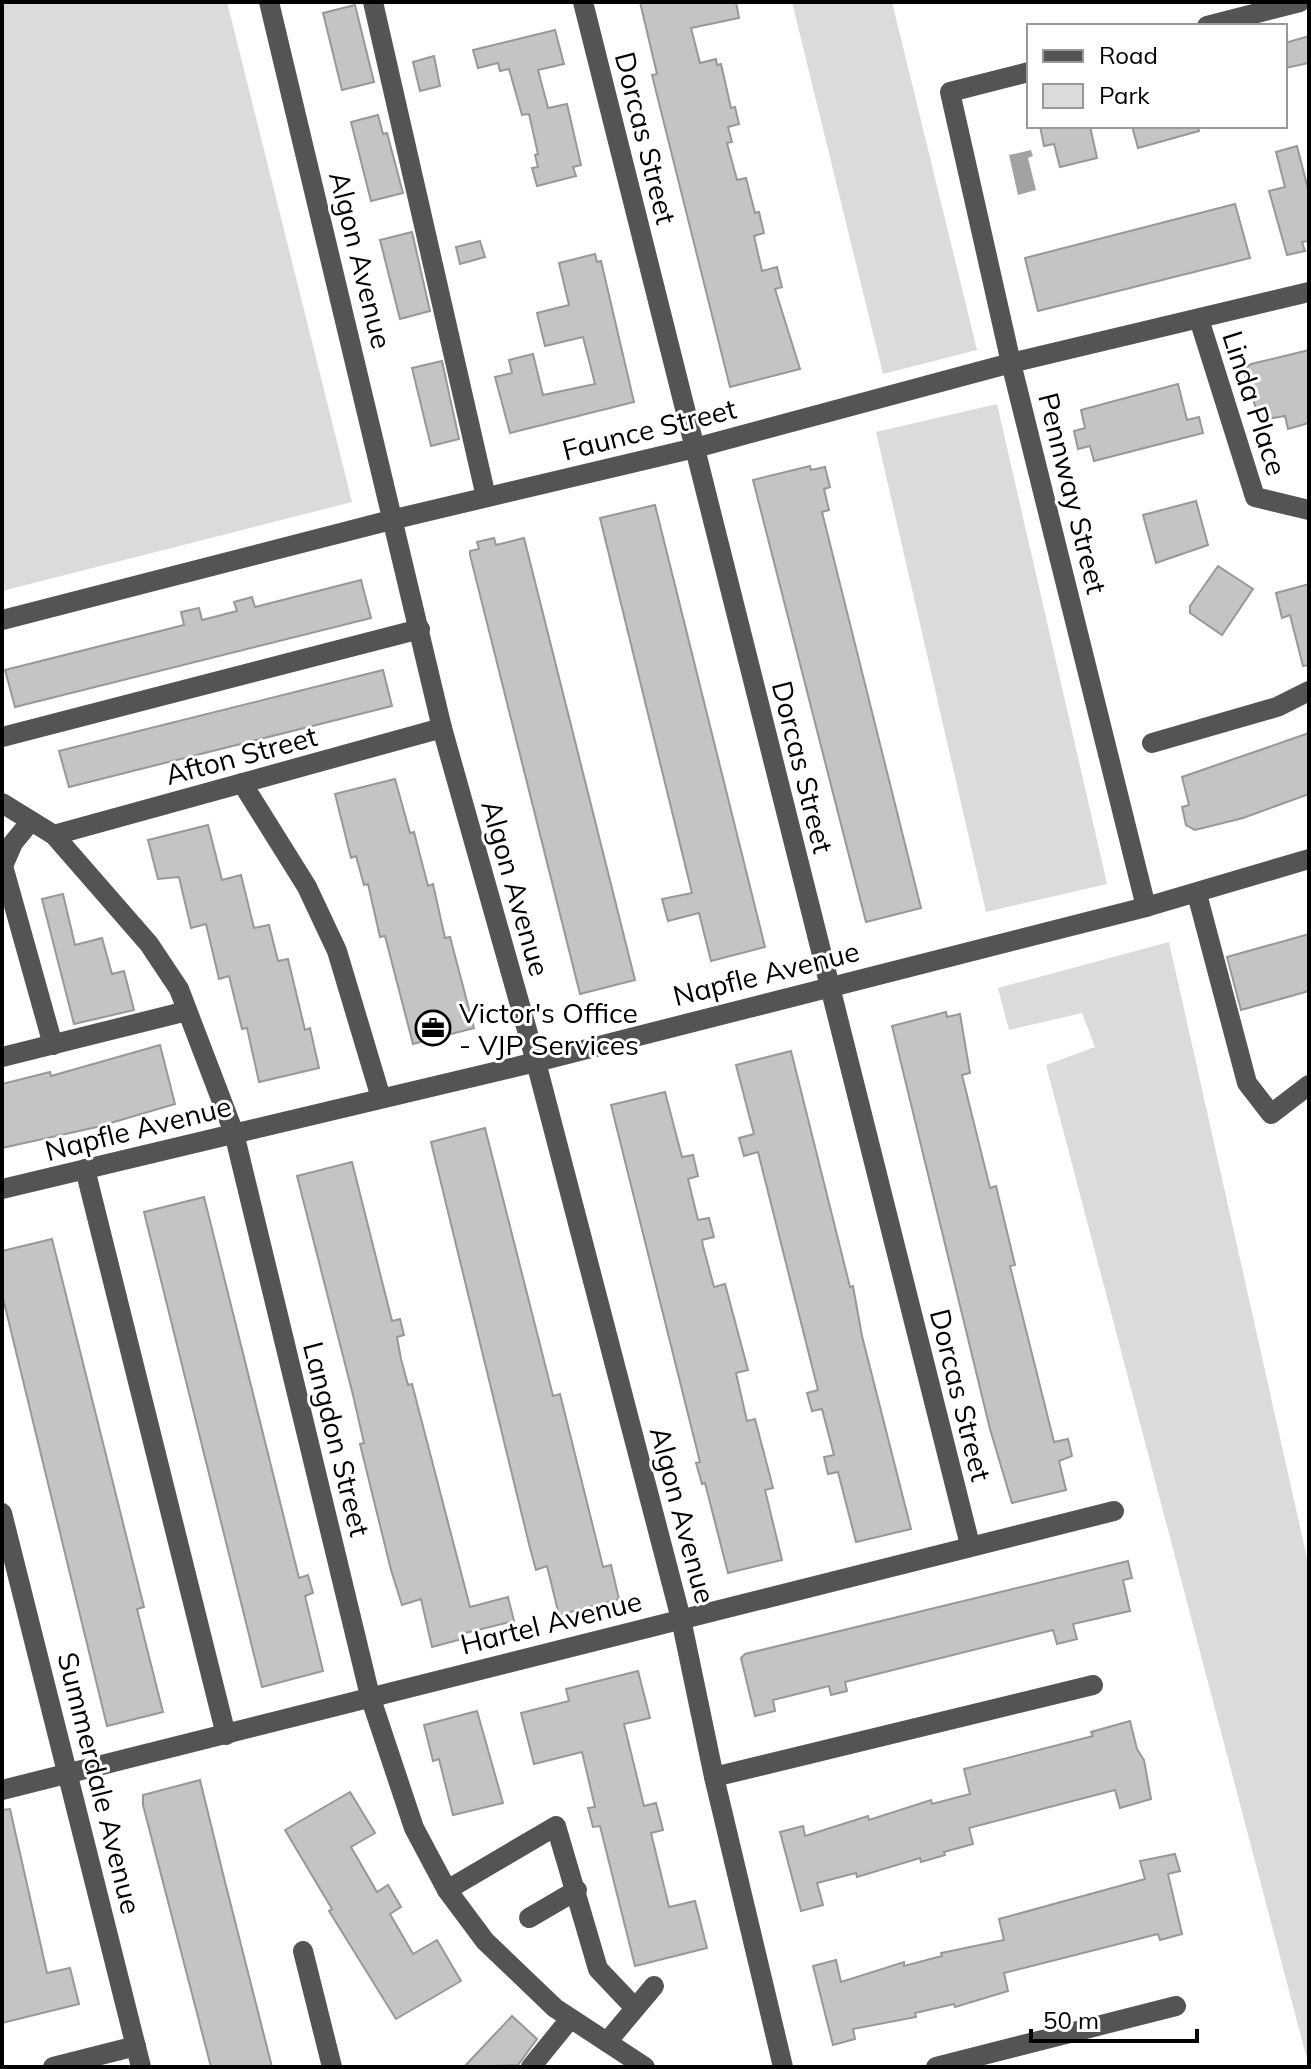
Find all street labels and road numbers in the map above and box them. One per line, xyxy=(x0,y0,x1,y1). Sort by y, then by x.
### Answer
street label: Dorcas Street xyxy=(608,48,684,228)
street label: Algon Avenue xyxy=(322,168,400,352)
street label: Linda Place xyxy=(1215,326,1295,480)
street label: Pennway Street xyxy=(1031,389,1115,597)
street label: Faunce Street xyxy=(558,390,740,468)
street label: Dorcas Street xyxy=(765,677,841,857)
street label: Afton Street xyxy=(161,718,321,792)
street label: Algon Avenue xyxy=(474,796,558,980)
street label: Napfle Avenue xyxy=(669,933,863,1013)
street label: Napfle Avenue xyxy=(41,1088,235,1168)
street label: Dorcas Street xyxy=(923,1305,999,1485)
street label: Langdon Street xyxy=(296,1338,378,1540)
street label: Algon Avenue xyxy=(643,1423,723,1607)
street label: Hartel Avenue xyxy=(457,1583,645,1661)
street label: Summerdale Avenue xyxy=(51,1649,149,1917)

